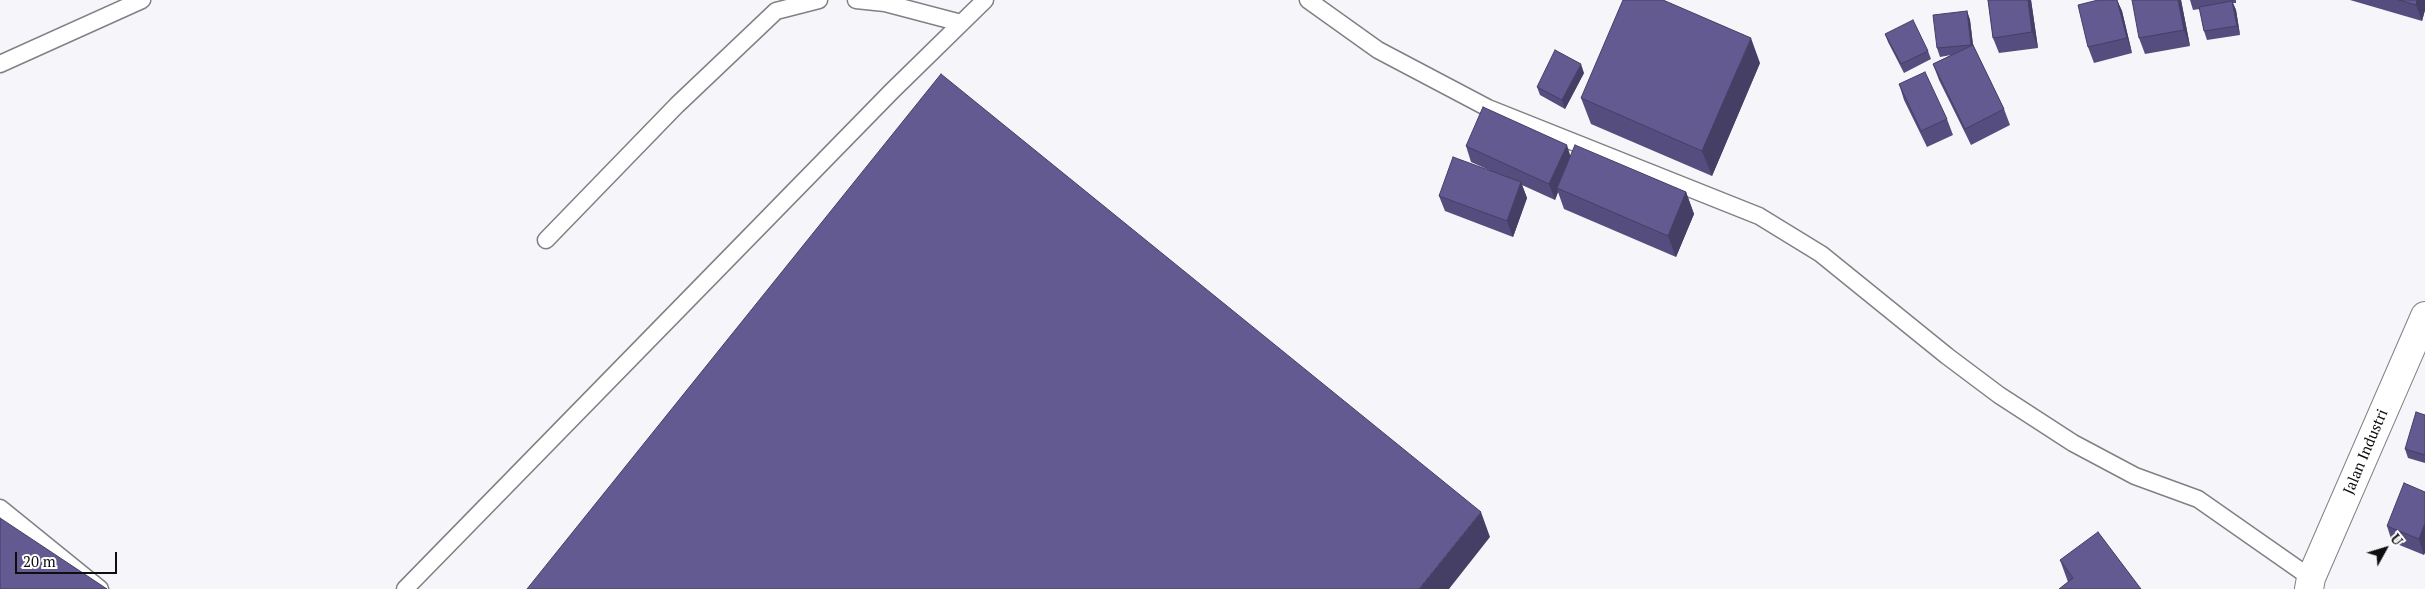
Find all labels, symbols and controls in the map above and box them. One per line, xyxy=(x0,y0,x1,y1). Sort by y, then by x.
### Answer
street label: Jalan Industri xyxy=(2340,407,2392,497)
north arrow xyxy=(2360,524,2410,574)
text: U xyxy=(2387,529,2408,549)
scale bar xyxy=(18,542,120,574)
text: 20 m xyxy=(23,551,56,571)

